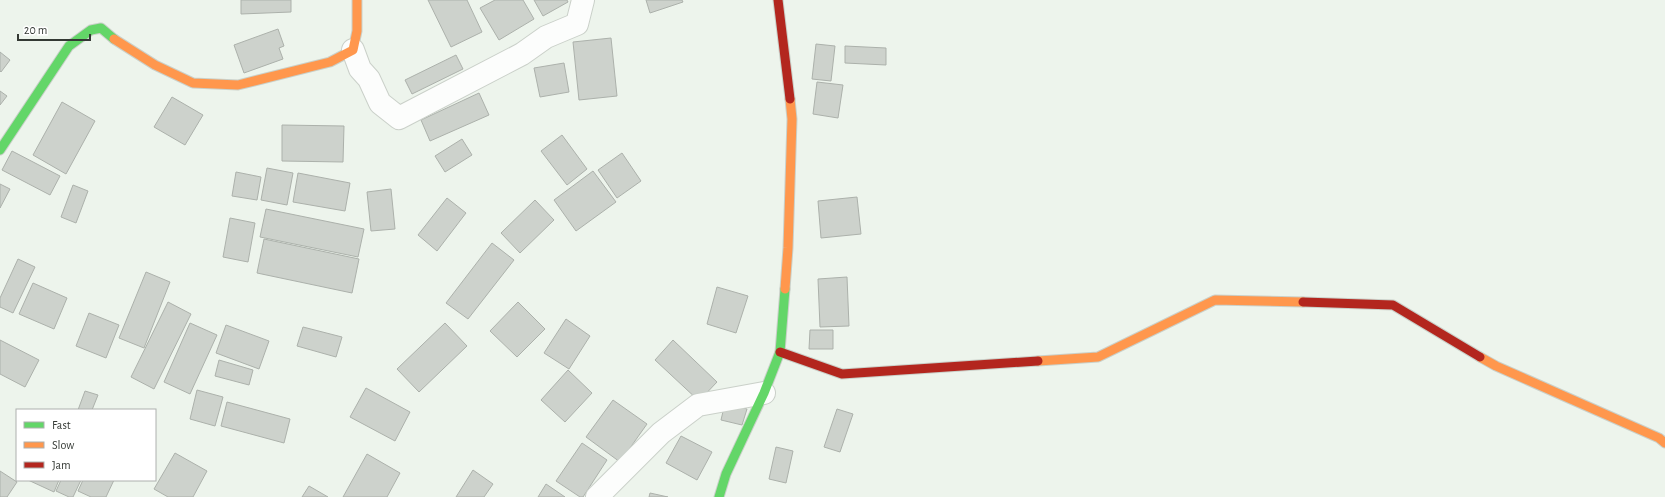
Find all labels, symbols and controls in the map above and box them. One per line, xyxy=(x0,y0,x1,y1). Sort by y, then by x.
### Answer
scale bar xyxy=(18,16,90,42)
text: 20 m xyxy=(24,24,47,36)
legend xyxy=(16,409,156,481)
text: Fast xyxy=(52,419,71,431)
text: Slow xyxy=(52,439,74,451)
text: Jam xyxy=(52,459,71,471)

